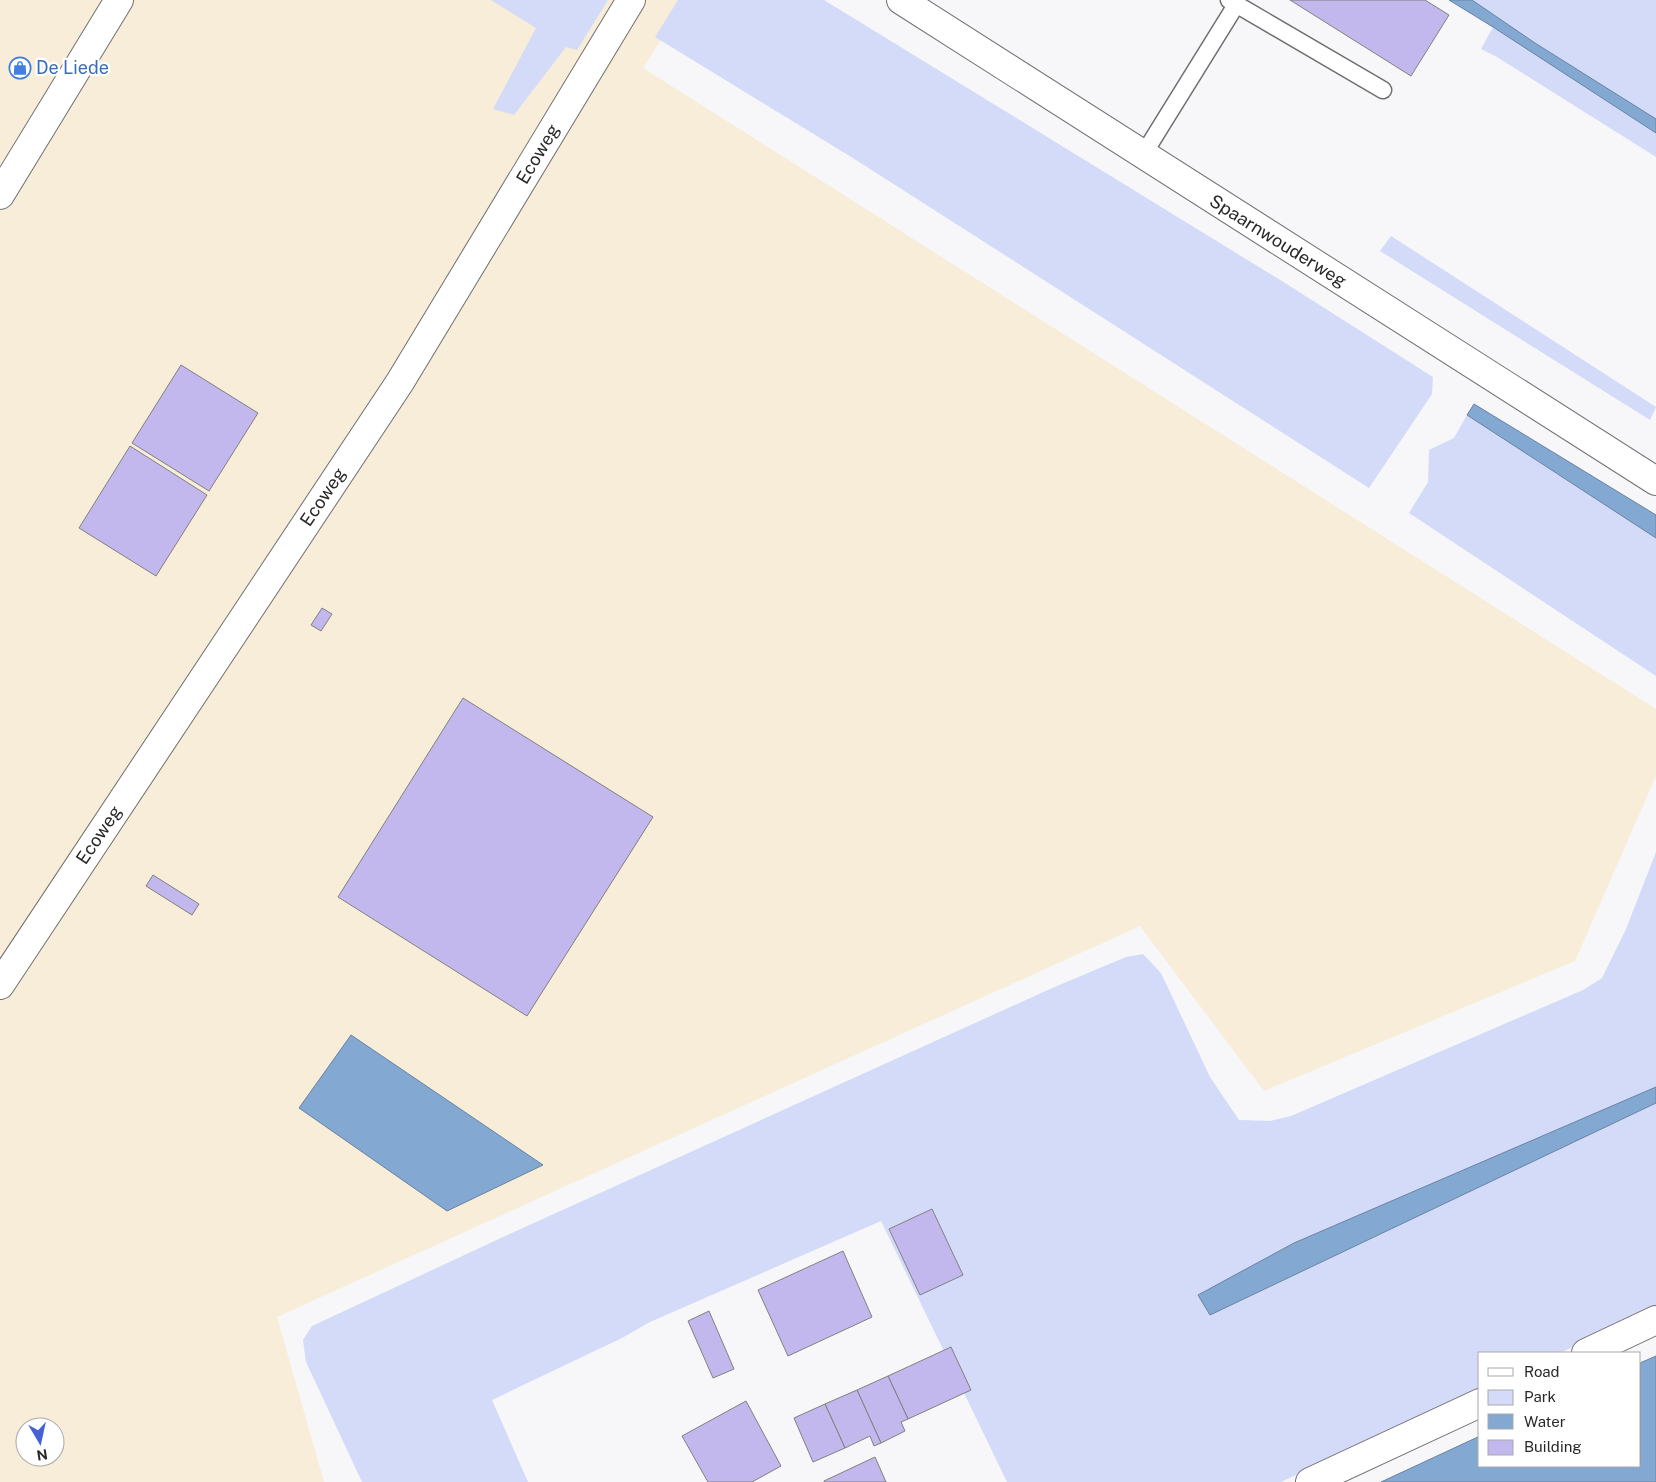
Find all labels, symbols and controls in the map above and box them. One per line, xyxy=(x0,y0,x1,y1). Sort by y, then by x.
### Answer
shop icon: De Liede xyxy=(8,56,32,80)
place label: De Liede xyxy=(36,57,109,78)
street label: Ecoweg xyxy=(512,120,564,187)
street label: Spaarnwouderweg xyxy=(1206,190,1351,291)
street label: Ecoweg xyxy=(295,463,350,530)
street label: Ecoweg xyxy=(71,801,126,868)
legend xyxy=(1478,1352,1641,1467)
text: Road xyxy=(1524,1363,1560,1380)
text: Park xyxy=(1524,1388,1556,1405)
text: Water xyxy=(1524,1413,1566,1430)
north arrow xyxy=(15,1417,65,1467)
text: Building xyxy=(1524,1438,1582,1455)
text: N xyxy=(35,1446,49,1464)

